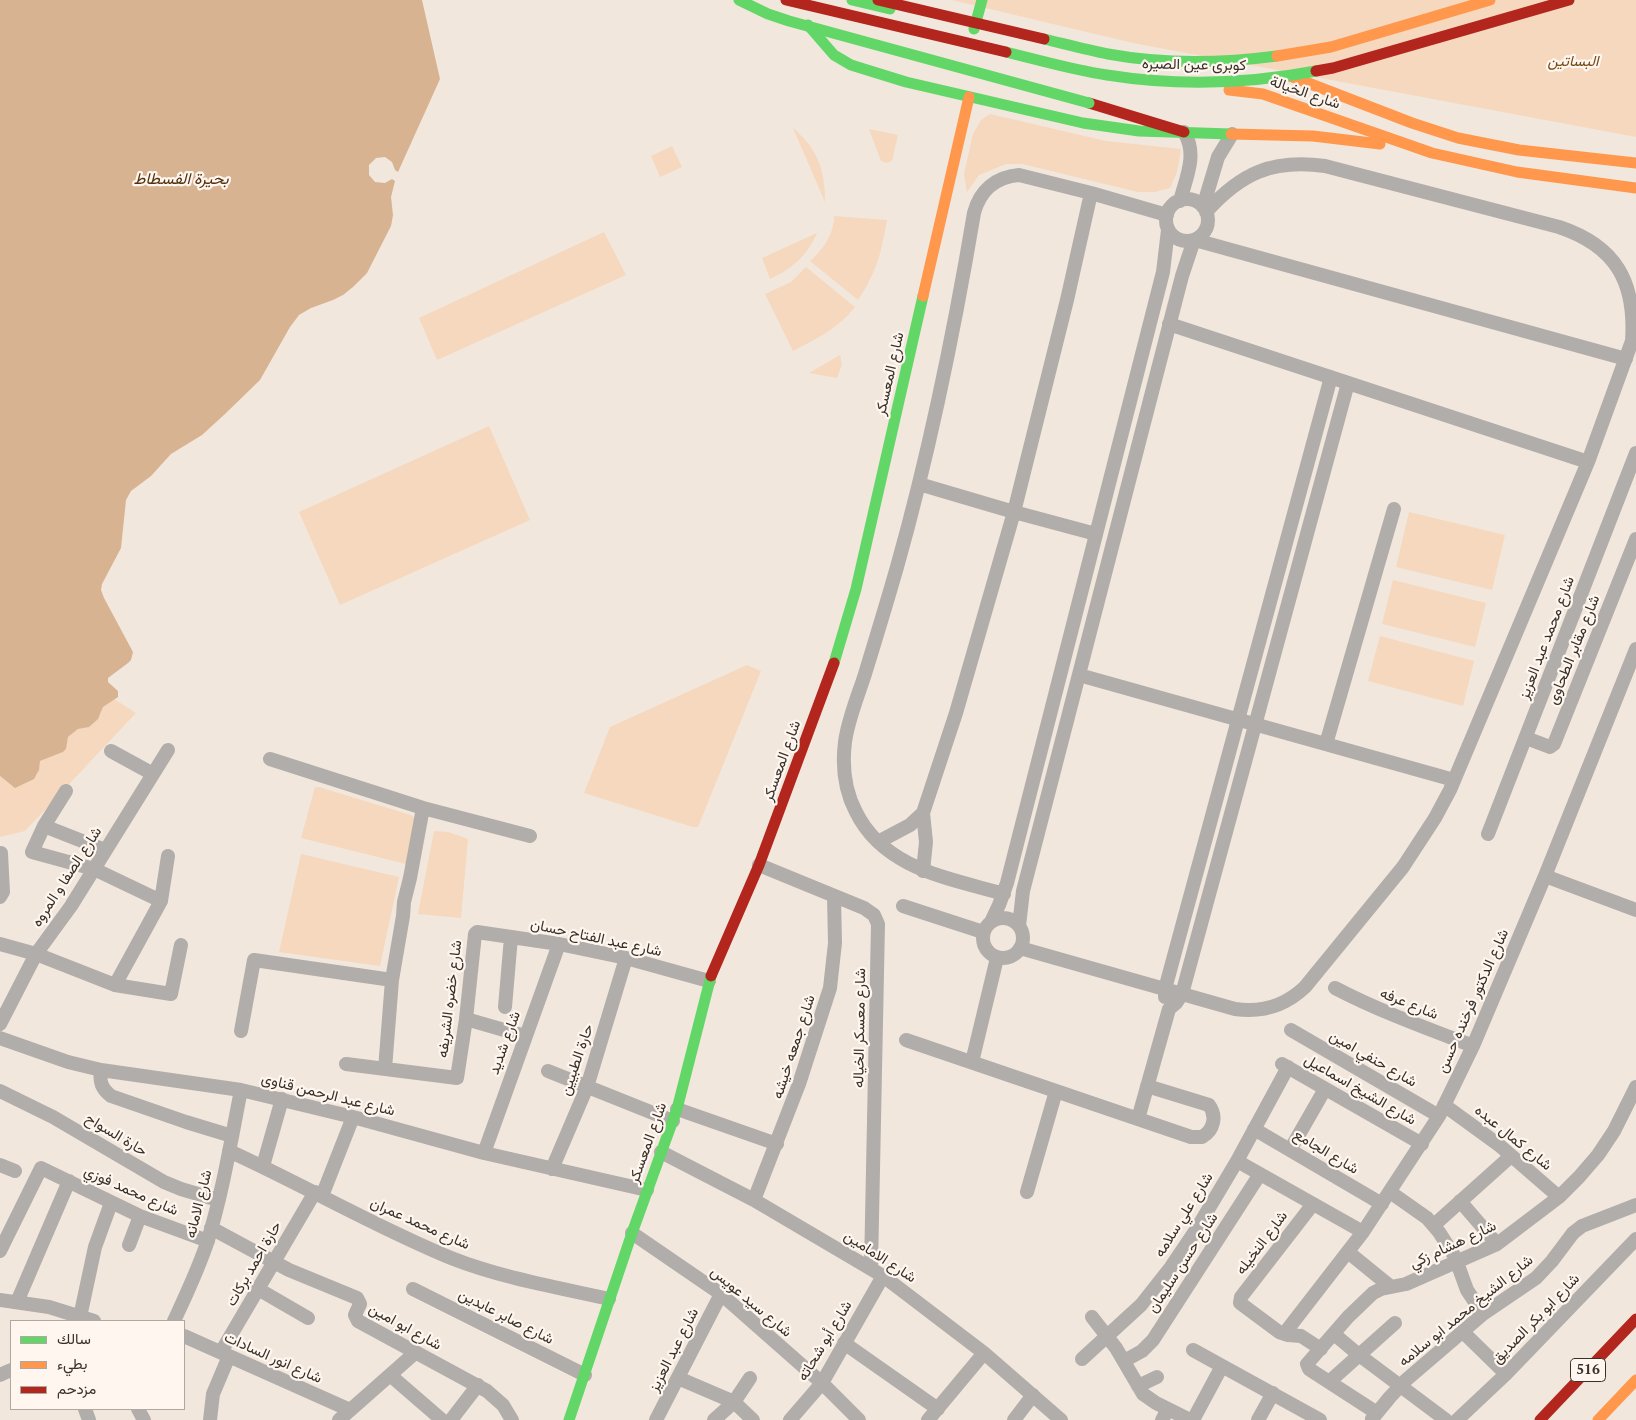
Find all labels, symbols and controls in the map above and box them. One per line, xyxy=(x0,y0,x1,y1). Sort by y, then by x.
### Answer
park label: البساتين xyxy=(1548,53,1598,71)
street label: كوبرى عين الصيره xyxy=(1142,55,1246,75)
street label: شارع الخيالة xyxy=(1267,73,1343,113)
water label: بحيرة الفسطاط xyxy=(134,169,228,189)
street label: شارع المعسكر xyxy=(872,331,908,417)
street label: شارع محمد عبد العزيز xyxy=(1515,574,1579,702)
street label: شارع مقابر الطحاوى xyxy=(1544,593,1604,707)
street label: شارع المعسكر xyxy=(759,718,805,804)
street label: شارع الصفا و المروه xyxy=(28,824,106,930)
street label: شارع عبد الفتاح حسان xyxy=(529,915,663,961)
street label: شارع الدكتور فرخنده حسن xyxy=(1433,926,1513,1076)
street label: شارع خضره الشريفه xyxy=(434,939,466,1059)
street label: شارع معسكر الخياله xyxy=(850,968,870,1088)
street label: شارع عرفه xyxy=(1377,984,1441,1024)
street label: شارع جمعه خيشه xyxy=(769,993,819,1101)
street label: شارع شديد xyxy=(485,1009,525,1077)
street label: حارة الطبيين xyxy=(556,1022,598,1098)
street label: شارع حنفي امين xyxy=(1326,1027,1420,1091)
street label: شارع الشيخ اسماعيل xyxy=(1301,1051,1419,1129)
street label: شارع عبد الرحمن قناوى xyxy=(259,1070,397,1120)
street label: شارع المعسكر xyxy=(625,1100,671,1186)
street label: شارع كمال عبده xyxy=(1471,1101,1555,1175)
street label: حارة السواح xyxy=(82,1109,150,1161)
street label: شارع الجامع xyxy=(1290,1126,1362,1178)
street label: شارع محمد فوزي xyxy=(81,1162,181,1220)
street label: شارع الامانه xyxy=(182,1168,216,1240)
street label: شارع علي سلامه xyxy=(1151,1169,1217,1261)
street label: شارع محمد عمران xyxy=(367,1194,473,1254)
street label: شارع النخيله xyxy=(1232,1208,1292,1278)
street label: شارع حسن سليمان xyxy=(1144,1210,1222,1316)
street label: شارع هشام زكي xyxy=(1407,1217,1499,1273)
street label: حارة احمد بركات xyxy=(222,1218,286,1310)
street label: شارع الامامين xyxy=(840,1227,920,1287)
street label: شارع الشيخ محمد ابو سلامه xyxy=(1395,1251,1537,1371)
street label: شارع سيد عويس xyxy=(707,1263,795,1341)
street label: شارع ابو بكر الصديق xyxy=(1488,1270,1584,1368)
street label: شارع صابر عابدين xyxy=(455,1285,557,1349)
street label: شارع أبو شحاته xyxy=(794,1297,856,1385)
street label: شارع ابو امين xyxy=(366,1300,444,1354)
street label: شارع عبد العزيز xyxy=(645,1305,703,1395)
legend xyxy=(10,1320,185,1410)
text: سالك xyxy=(57,1328,91,1348)
street label: شارع انور السادات xyxy=(221,1328,325,1388)
text: بطيء xyxy=(57,1353,87,1373)
road number: 516 xyxy=(1570,1358,1606,1382)
text: مزدحم xyxy=(57,1378,96,1398)

